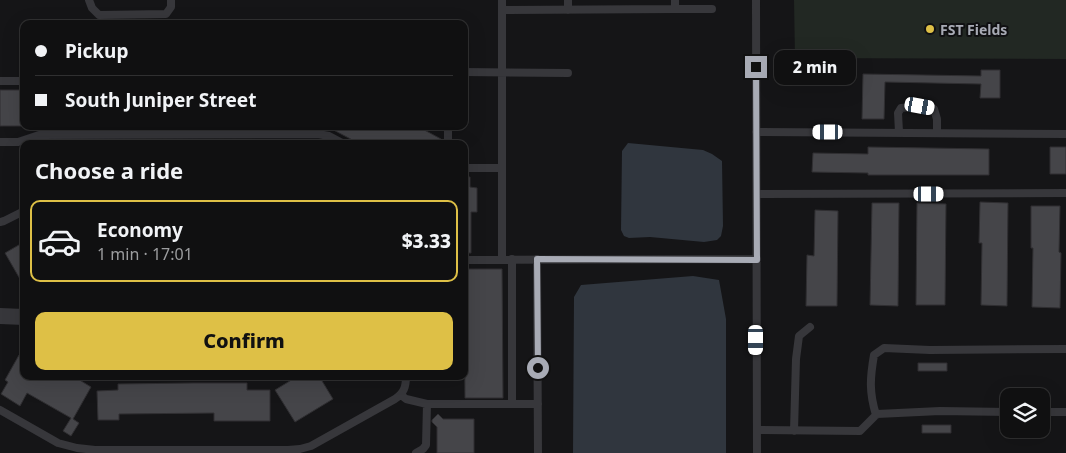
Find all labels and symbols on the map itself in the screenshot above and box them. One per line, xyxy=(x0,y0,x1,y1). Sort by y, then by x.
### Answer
place label: FST Fields xyxy=(940,20,1007,39)
marker: FST Fields xyxy=(924,23,936,35)
callout: 2 min xyxy=(774,50,856,84)
route end xyxy=(745,56,767,78)
car xyxy=(903,96,936,116)
car xyxy=(813,125,843,140)
car xyxy=(914,187,944,202)
car xyxy=(748,325,763,355)
route start xyxy=(527,357,549,379)

